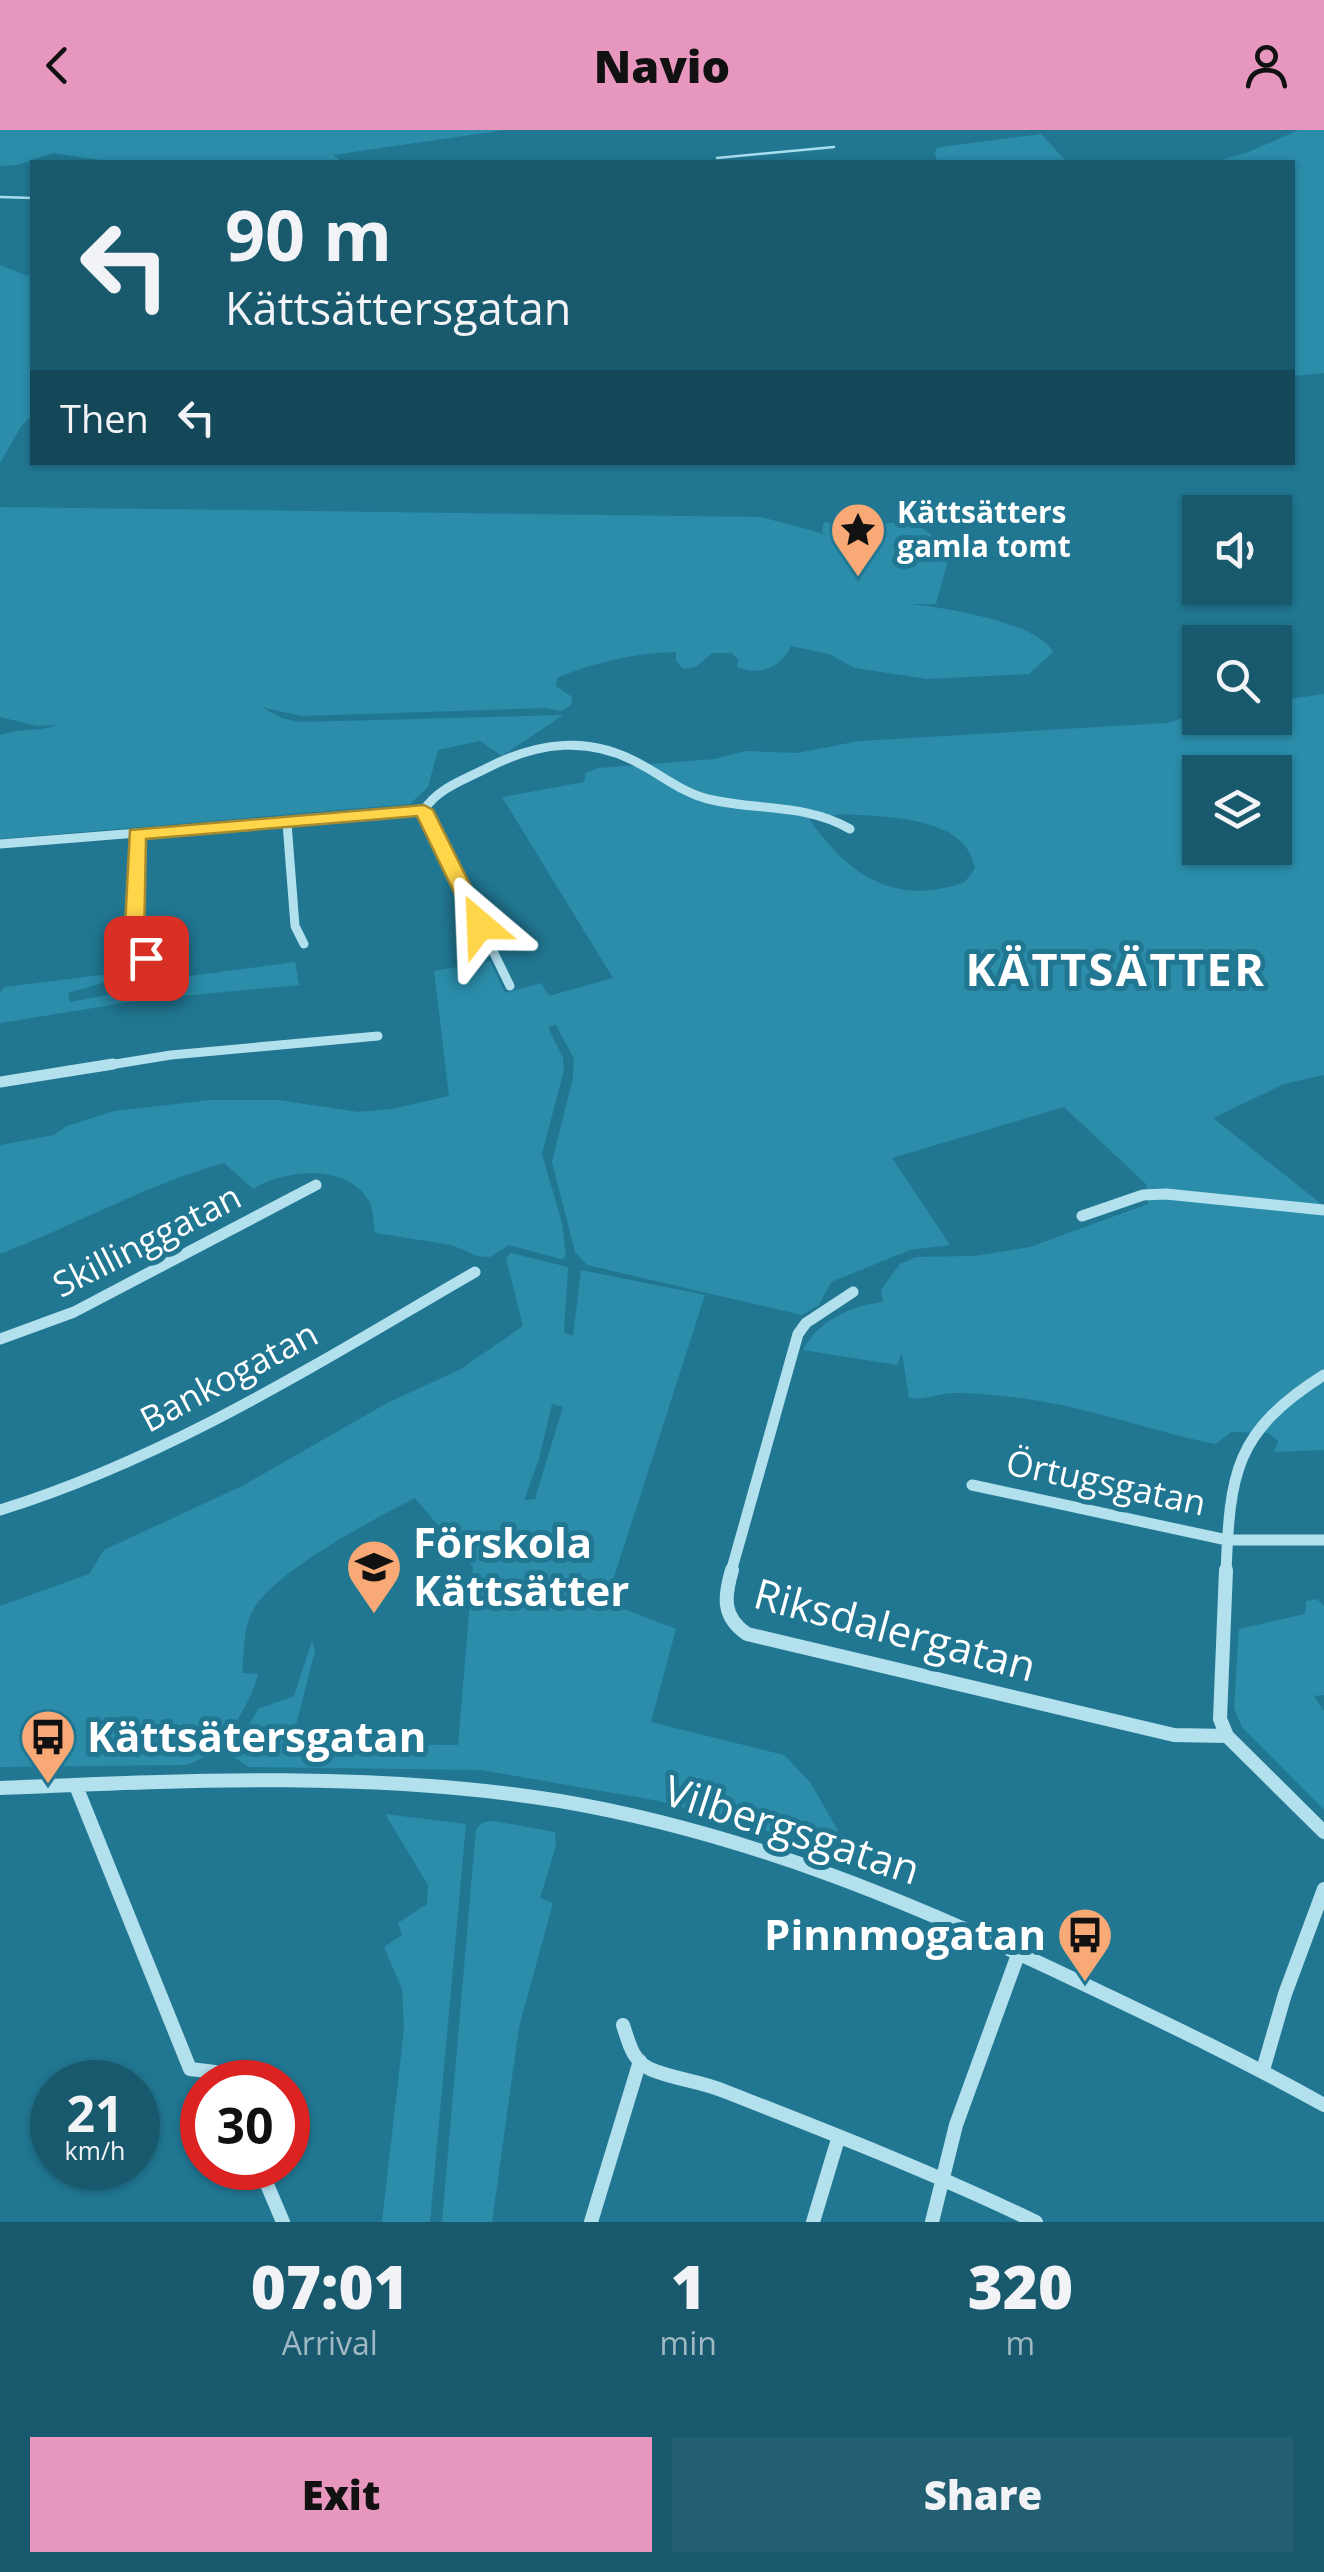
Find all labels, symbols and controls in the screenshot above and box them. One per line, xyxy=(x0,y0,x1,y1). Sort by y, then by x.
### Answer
text: Navio xyxy=(594,35,730,96)
icon: back xyxy=(30,38,85,93)
icon: person xyxy=(1239,38,1294,93)
text: 90 m xyxy=(225,186,392,282)
icon: left xyxy=(60,200,190,330)
text: Kättsättersgatan xyxy=(225,277,571,338)
icon: left xyxy=(169,390,224,445)
text: Then xyxy=(60,392,149,444)
place label: Kättsätters gamla tomt xyxy=(897,491,1071,566)
map controls xyxy=(1182,495,1292,865)
button: sound xyxy=(1182,495,1292,605)
place icon: Kättsätters gamla tomt xyxy=(828,500,888,579)
button: search xyxy=(1182,625,1292,735)
button: layers xyxy=(1182,755,1292,865)
position arrow xyxy=(428,873,532,977)
pin xyxy=(104,916,189,1001)
icon: arrive xyxy=(119,931,174,986)
district label: KÄTTSÄTTER xyxy=(966,938,1266,999)
street label: Skillinggatan xyxy=(44,1172,248,1307)
street label: Bankogatan xyxy=(131,1309,325,1442)
street label: Örtugsgatan xyxy=(1002,1437,1210,1526)
place label: Förskola Kättsätter xyxy=(413,1513,629,1618)
school or university icon: Förskola Kättsätter xyxy=(344,1537,404,1616)
street label: Riksdalergatan xyxy=(748,1564,1042,1694)
bus stop icon: Kättsätersgatan xyxy=(18,1707,78,1786)
place label: Kättsätersgatan xyxy=(87,1707,426,1764)
street label: Vilbergsgatan xyxy=(657,1760,928,1897)
place label: Pinnmogatan xyxy=(764,1905,1046,1962)
bus stop icon: Pinnmogatan xyxy=(1055,1905,1115,1984)
speed limit sign: 30 xyxy=(180,2060,310,2190)
text: 21 xyxy=(66,2079,124,2147)
text: km/h xyxy=(65,2133,125,2167)
text: 07:01 xyxy=(251,2245,409,2327)
text: 1 xyxy=(671,2245,706,2327)
text: 320 xyxy=(968,2245,1073,2327)
text: Arrival xyxy=(282,2321,378,2364)
text: min xyxy=(660,2321,717,2364)
text: m xyxy=(1006,2321,1035,2364)
button: Exit xyxy=(30,2437,652,2552)
button: Share xyxy=(672,2437,1294,2552)

